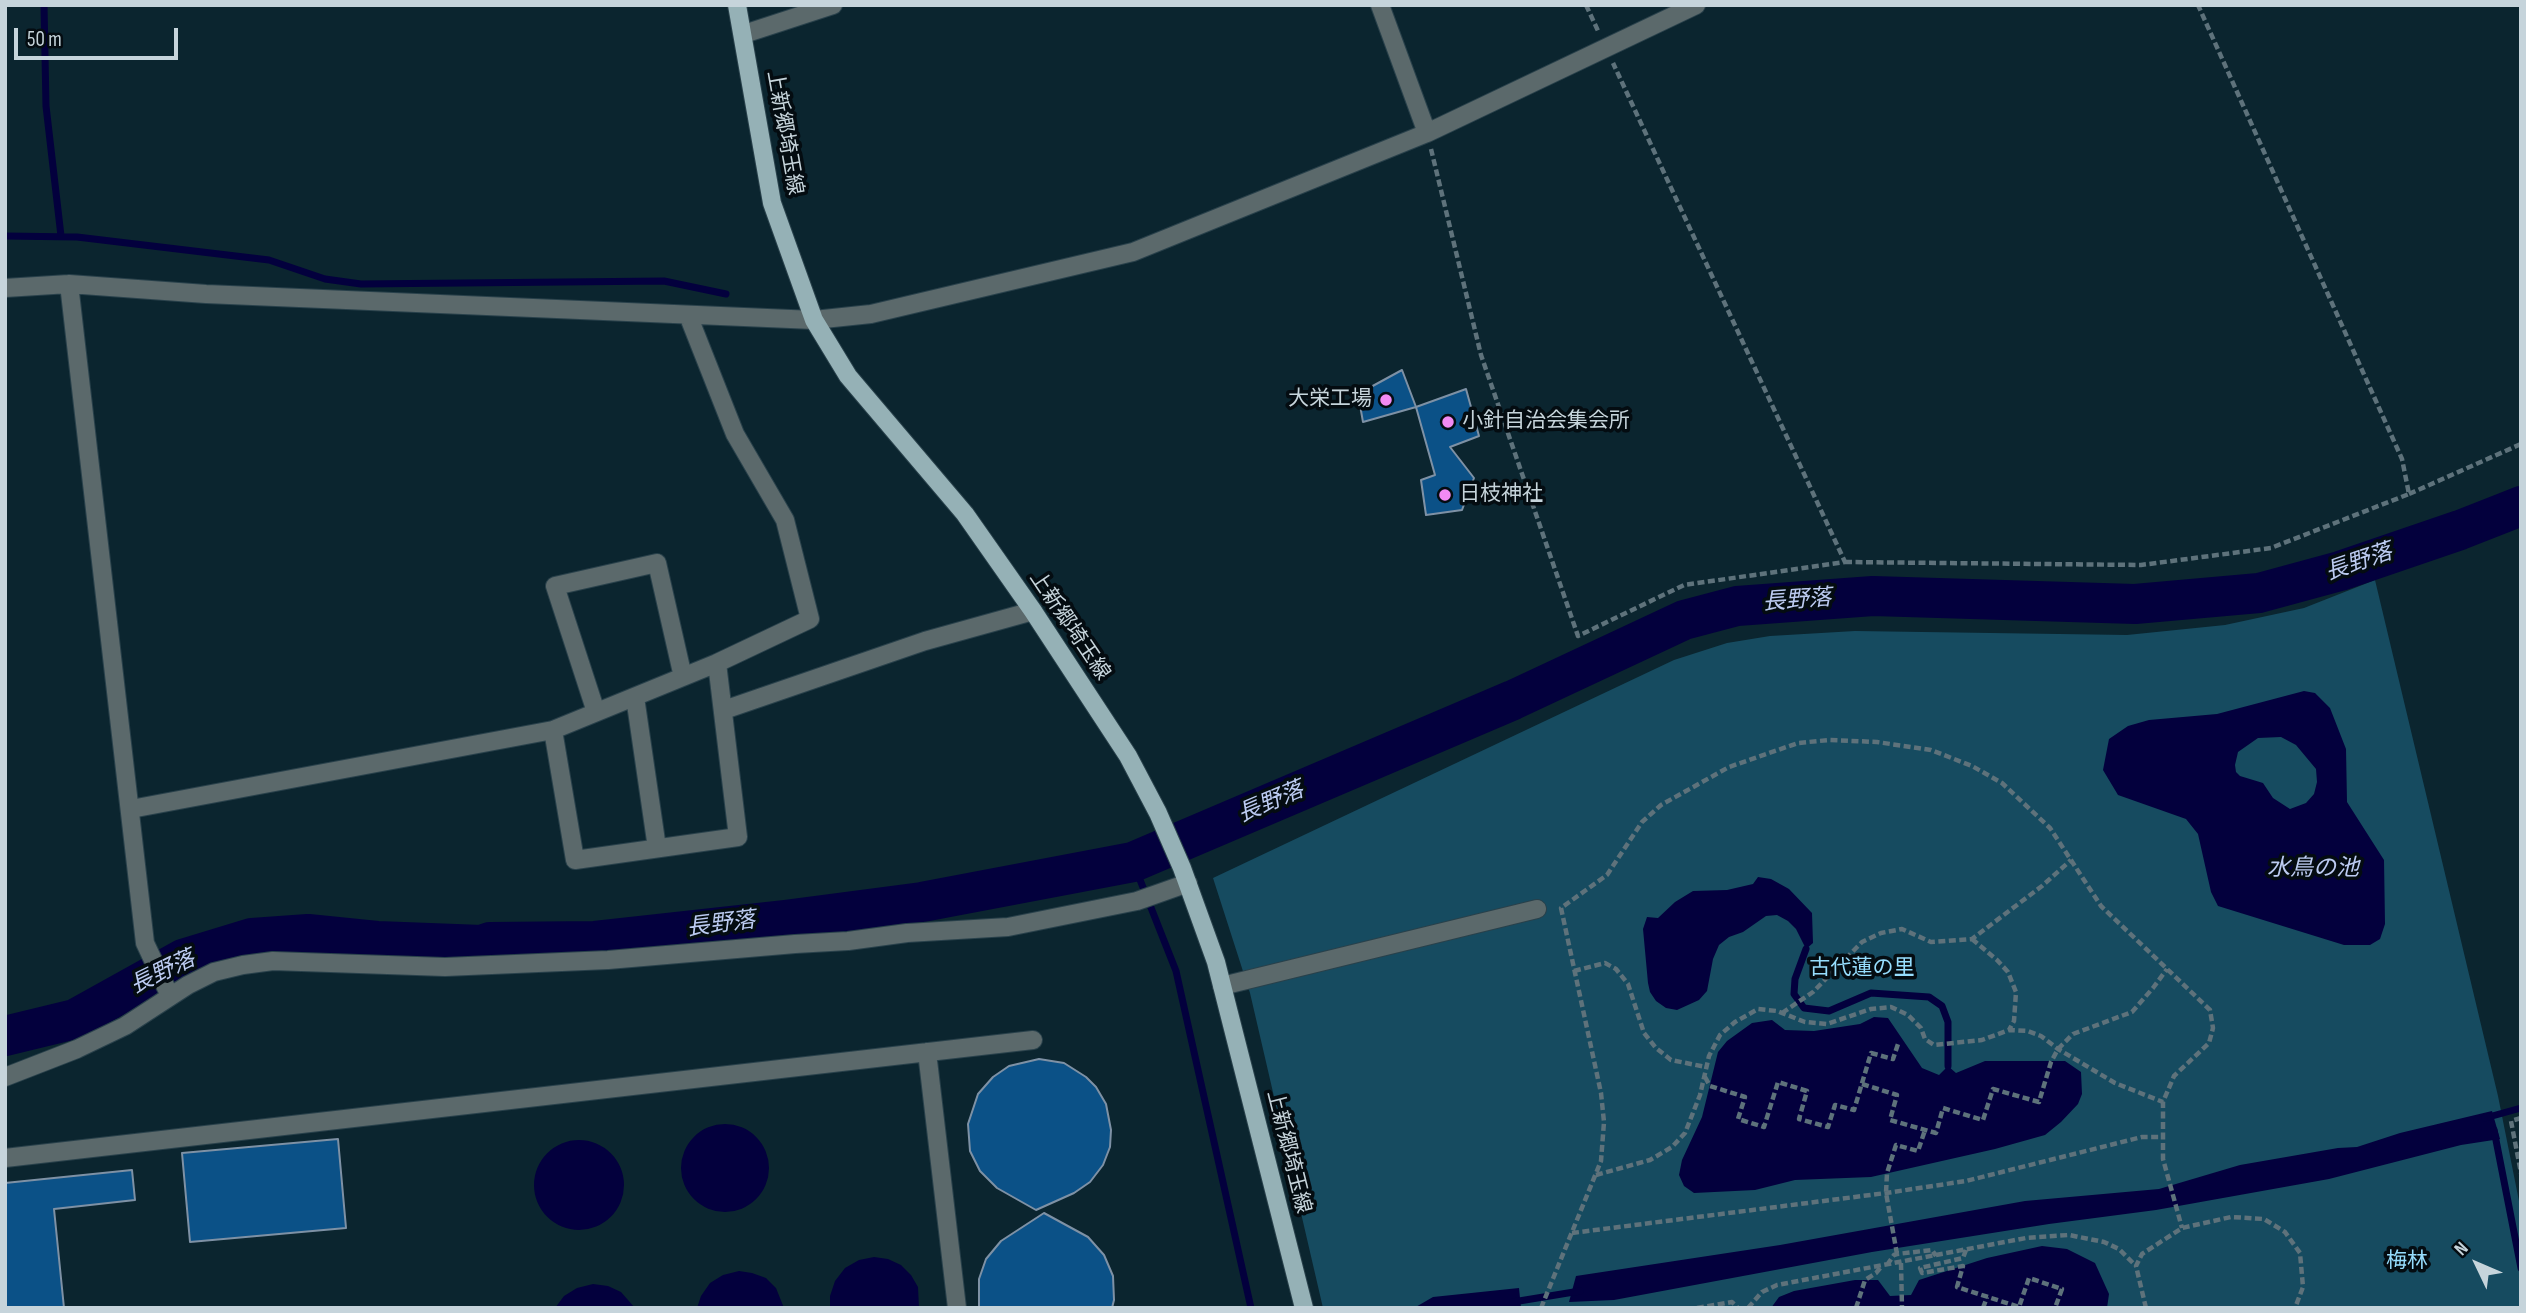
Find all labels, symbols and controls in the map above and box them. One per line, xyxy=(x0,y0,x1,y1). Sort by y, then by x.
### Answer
scale bar xyxy=(18,14,182,58)
text: 50 m xyxy=(27,27,62,52)
street label: 上新郷埼玉線 xyxy=(761,69,807,197)
place label: 大栄工場 xyxy=(1288,387,1372,413)
marker: 大栄工場 xyxy=(1378,392,1394,408)
place label: 小針自治会集会所 xyxy=(1462,409,1630,435)
marker: 小針自治会集会所 xyxy=(1440,414,1456,430)
place label: 日枝神社 xyxy=(1459,482,1543,508)
marker: 日枝神社 xyxy=(1437,487,1453,503)
water label: 長野落 xyxy=(2322,539,2396,587)
street label: 上新郷埼玉線 xyxy=(1023,567,1115,685)
water label: 長野落 xyxy=(1762,585,1832,617)
water label: 長野落 xyxy=(1234,777,1308,829)
water label: 水鳥の池 xyxy=(2267,855,2359,883)
water label: 長野落 xyxy=(685,907,757,943)
water label: 長野落 xyxy=(126,945,200,1001)
park label: 古代蓮の里 xyxy=(1810,956,1914,982)
street label: 上新郷埼玉線 xyxy=(1261,1088,1315,1216)
north arrow xyxy=(2442,1229,2512,1299)
text: N xyxy=(2450,1237,2473,1261)
park label: 梅林 xyxy=(2386,1249,2428,1275)

